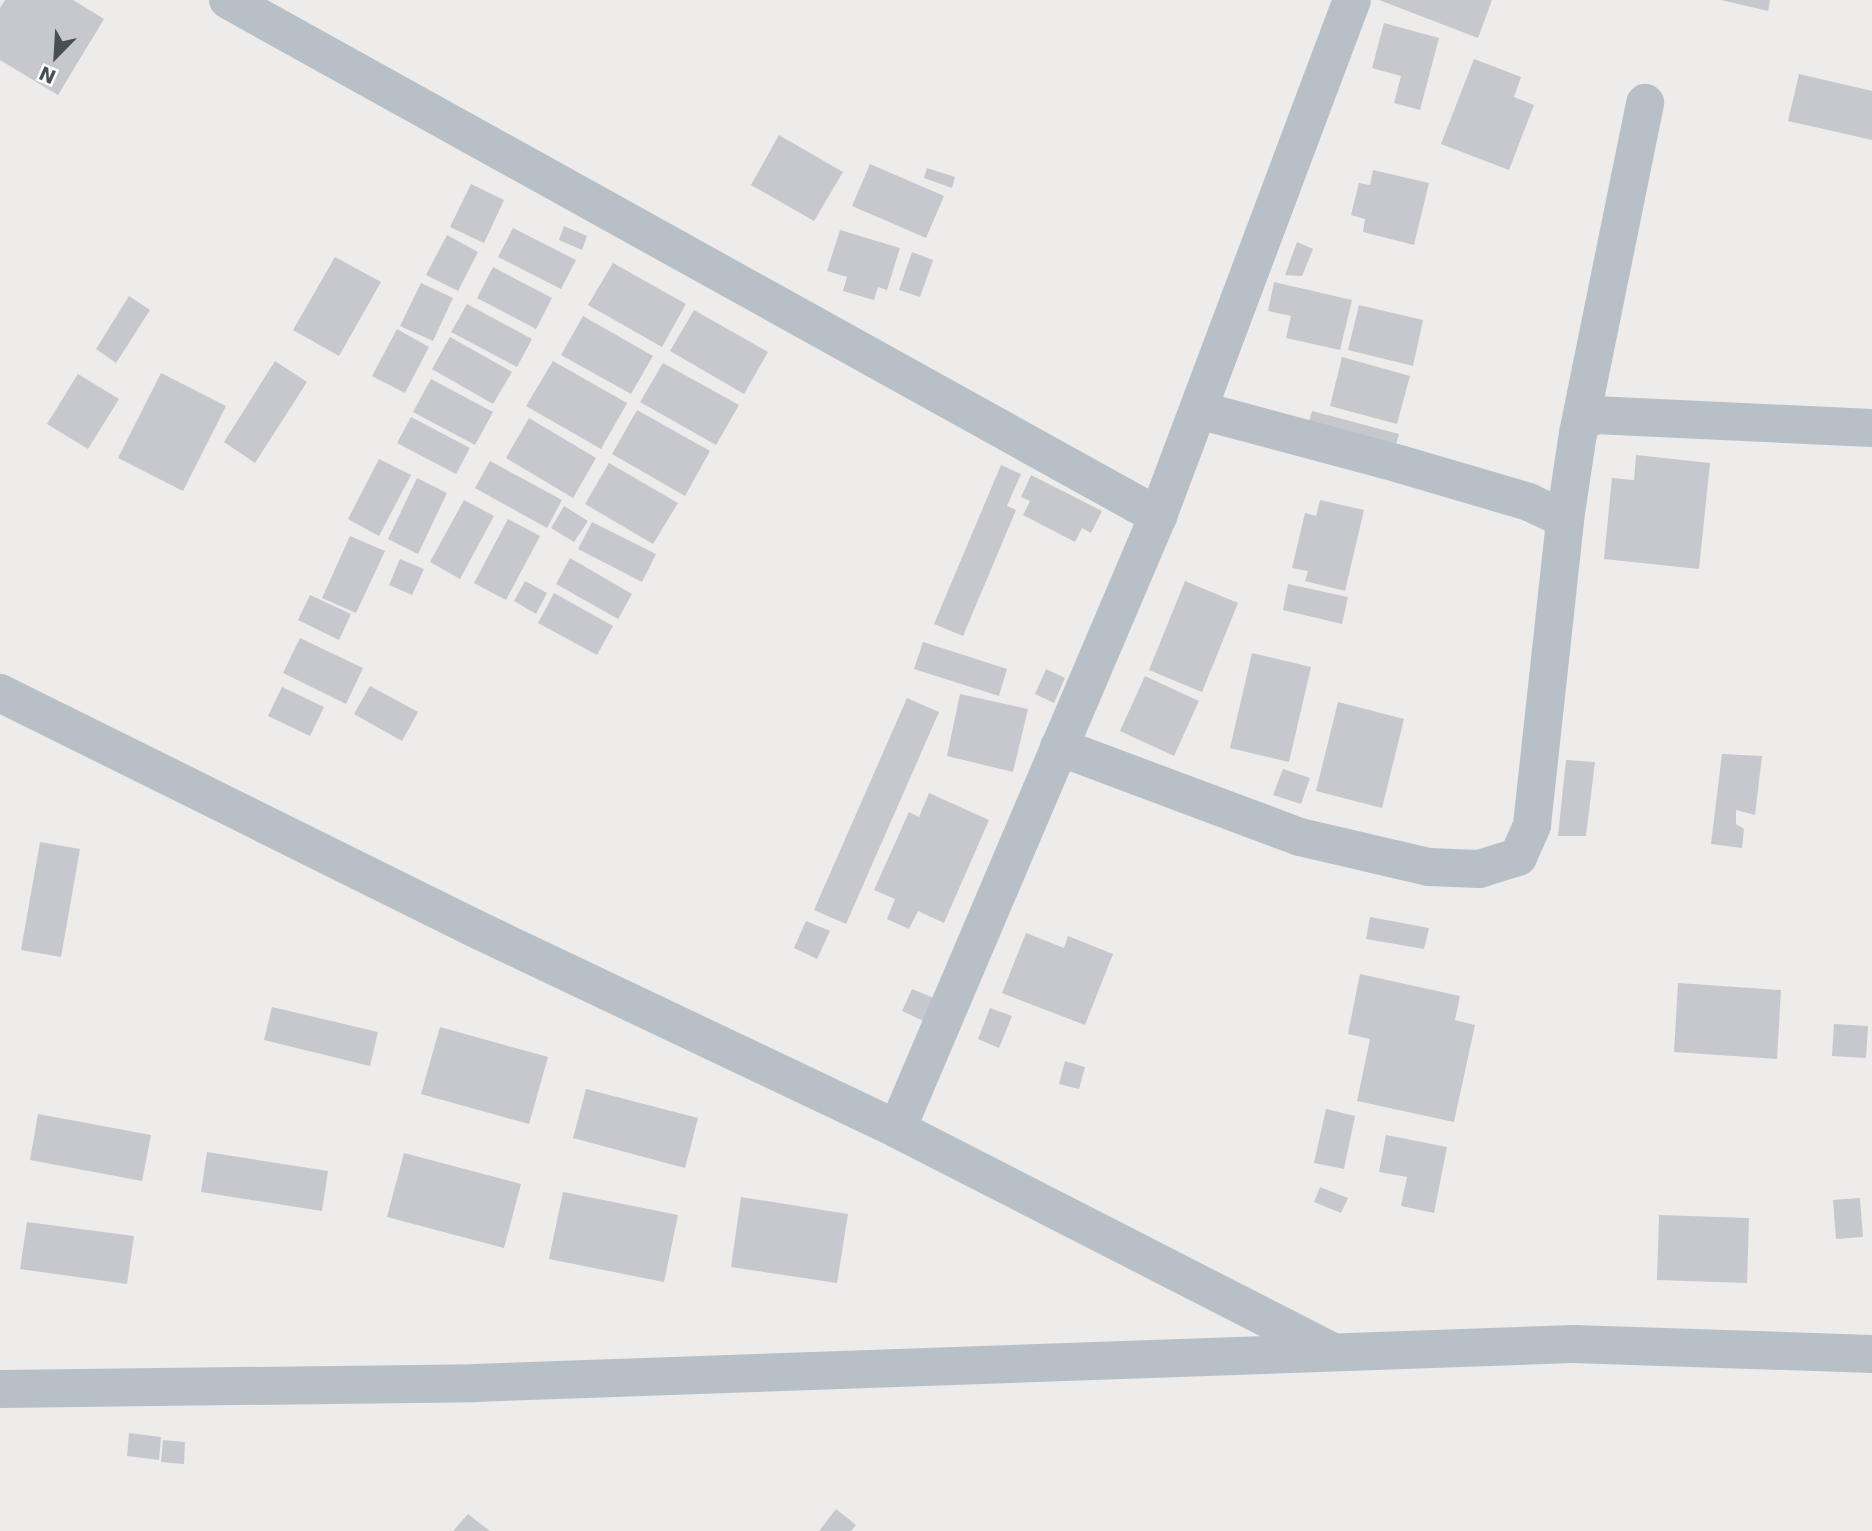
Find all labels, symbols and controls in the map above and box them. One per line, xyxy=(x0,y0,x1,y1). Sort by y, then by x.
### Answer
north arrow xyxy=(21,21,91,91)
text: N xyxy=(36,62,59,88)

